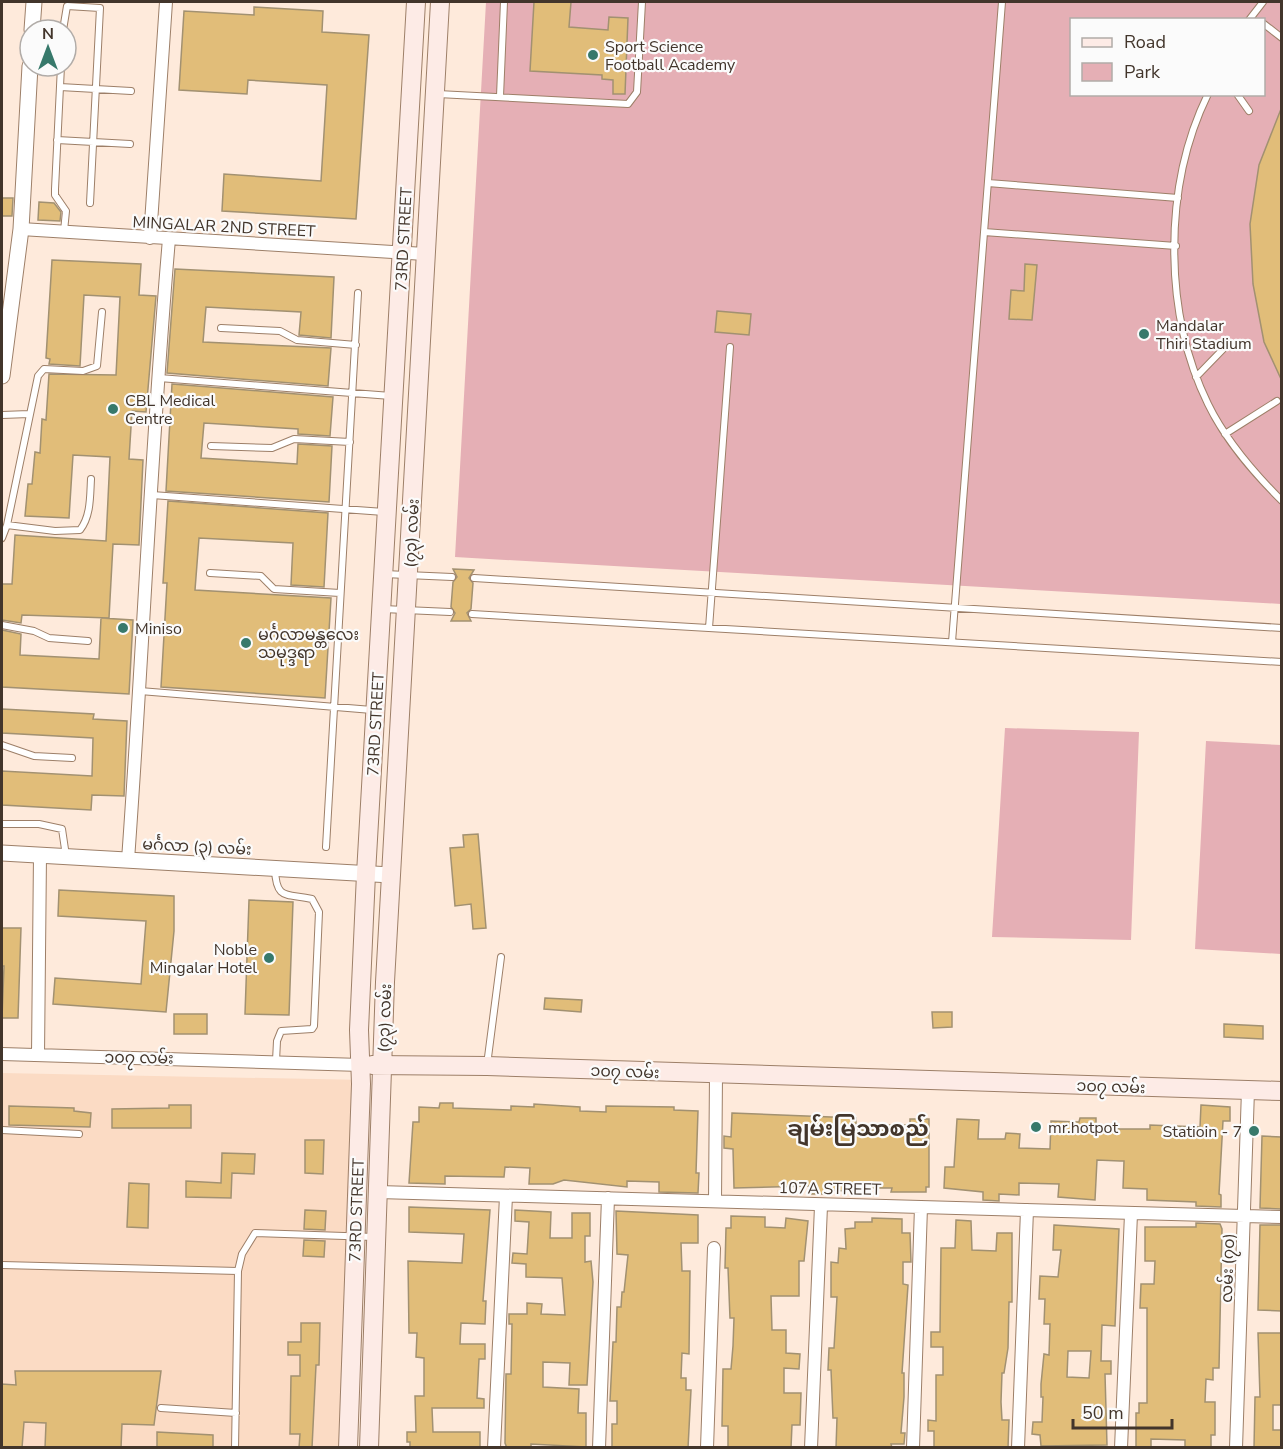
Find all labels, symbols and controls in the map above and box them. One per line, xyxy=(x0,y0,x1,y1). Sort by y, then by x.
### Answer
north arrow xyxy=(18,18,78,78)
legend xyxy=(1070,18,1265,96)
text: N xyxy=(42,23,54,45)
text: Road xyxy=(1124,30,1166,54)
place label: Sport Science Football Academy xyxy=(605,36,736,76)
marker: Sport Science Football Academy xyxy=(586,48,600,62)
text: Park xyxy=(1124,60,1161,84)
street label: 73RD STREET xyxy=(390,186,418,292)
street label: MINGALAR 2ND STREET xyxy=(132,211,316,243)
place label: Mandalar Thiri Stadium xyxy=(1156,315,1252,355)
marker: Mandalar Thiri Stadium xyxy=(1137,327,1151,341)
place label: CBL Medical Centre xyxy=(125,390,215,430)
marker: CBL Medical Centre xyxy=(106,402,120,416)
street label: (၇၃) လမ်း xyxy=(398,498,427,568)
place label: Miniso xyxy=(135,618,182,640)
marker: Miniso xyxy=(116,621,130,635)
place label: မင်္ဂလာမန္တလေး သမုဒ္ဒရာ xyxy=(258,623,359,667)
marker: မင်္ဂလာမန္တလေး သမုဒ္ဒရာ xyxy=(239,636,253,650)
street label: 73RD STREET xyxy=(362,671,390,777)
street label: မင်္ဂလာ (၃) လမ်း xyxy=(142,832,252,863)
place label: Noble Mingalar Hotel xyxy=(150,939,257,979)
marker: Noble Mingalar Hotel xyxy=(262,951,276,965)
street label: (၇၃) လမ်း xyxy=(372,983,399,1053)
street label: ၁၀၇ လမ်း xyxy=(104,1045,174,1072)
street label: ၁၀၇ လမ်း xyxy=(590,1059,660,1086)
street label: ၁၀၇ လမ်း xyxy=(1076,1074,1146,1101)
district label: ချမ်းမြသာစည် xyxy=(787,1113,929,1147)
place label: mr.hotpot xyxy=(1048,1117,1118,1139)
marker: mr.hotpot xyxy=(1029,1120,1043,1134)
place label: Statioin - 7 xyxy=(1162,1121,1242,1143)
marker: Statioin - 7 xyxy=(1247,1124,1261,1138)
street label: 73RD STREET xyxy=(344,1157,370,1262)
street label: 107A STREET xyxy=(779,1177,882,1201)
street label: လမ်း (၇၀) xyxy=(1215,1233,1242,1303)
scale bar xyxy=(1073,1392,1172,1430)
text: 50 m xyxy=(1082,1401,1124,1425)

